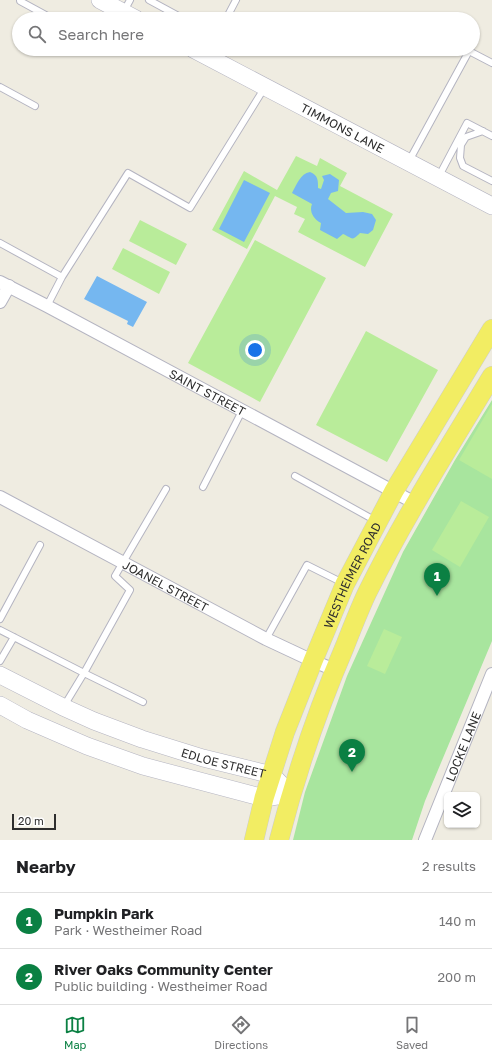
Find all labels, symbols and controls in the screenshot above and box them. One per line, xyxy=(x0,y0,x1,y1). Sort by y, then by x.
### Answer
search box xyxy=(12,12,480,56)
icon: search xyxy=(26,23,48,45)
text: Search here xyxy=(58,25,144,43)
street label: TIMMONS LANE xyxy=(298,99,387,156)
your location xyxy=(245,340,265,360)
street label: SAINT STREET xyxy=(167,365,249,419)
street label: WESTHEIMER ROAD xyxy=(320,519,384,631)
street label: JOANEL STREET xyxy=(120,557,212,615)
pin: 1 xyxy=(424,563,450,596)
street label: LOCKE LANE xyxy=(442,709,484,783)
pin: 2 xyxy=(339,739,365,772)
street label: EDLOE STREET xyxy=(180,744,268,781)
map controls xyxy=(444,792,480,828)
button: layers xyxy=(444,792,480,828)
scale bar xyxy=(12,812,56,831)
text: 20 m xyxy=(18,814,44,827)
text: Nearby xyxy=(16,856,76,877)
text: 2 results xyxy=(422,858,476,874)
text: Pumpkin Park xyxy=(54,904,154,922)
text: 1 xyxy=(26,913,32,929)
text: 140 m xyxy=(439,913,476,929)
text: Park · Westheimer Road xyxy=(54,922,202,938)
text: River Oaks Community Center xyxy=(54,960,273,978)
text: 2 xyxy=(25,969,33,985)
text: 200 m xyxy=(438,969,476,985)
text: Public building · Westheimer Road xyxy=(54,978,267,994)
tab: Map xyxy=(64,1014,86,1051)
tab: Directions xyxy=(214,1014,268,1051)
tab: Saved xyxy=(396,1014,428,1051)

